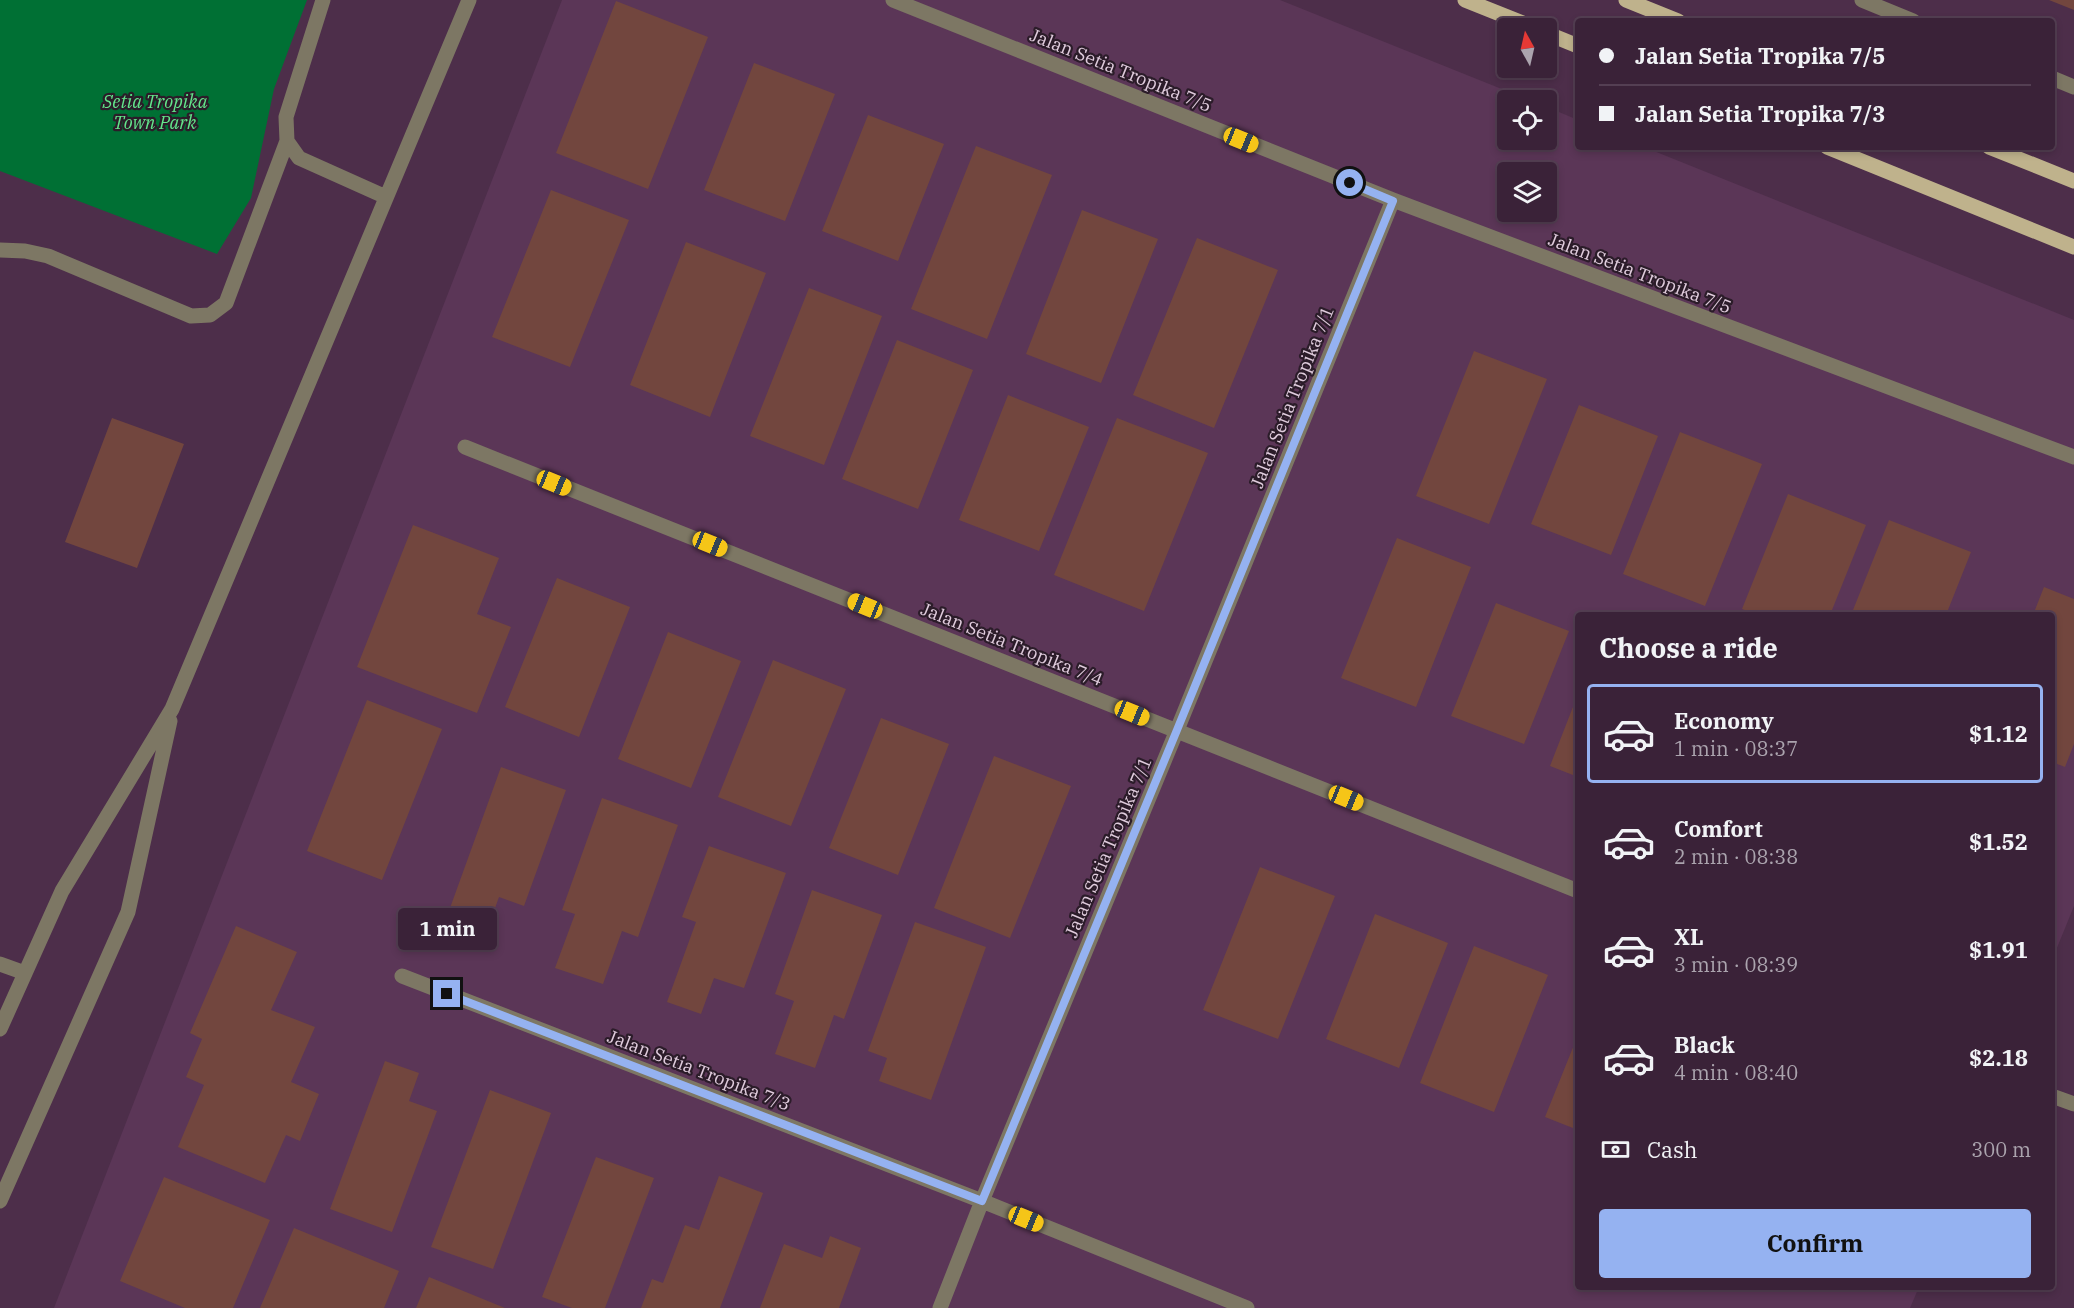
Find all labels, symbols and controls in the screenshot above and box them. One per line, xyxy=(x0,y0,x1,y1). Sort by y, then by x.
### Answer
north arrow xyxy=(1497,18,1557,78)
map controls xyxy=(1497,18,1557,222)
street label: Jalan Setia Tropika 7/5 xyxy=(1027,23,1215,117)
text: Jalan Setia Tropika 7/5 xyxy=(1635,41,1885,70)
park label: Setia Tropika Town Park xyxy=(101,90,208,134)
button: locate xyxy=(1497,90,1557,150)
text: Jalan Setia Tropika 7/3 xyxy=(1635,99,1885,128)
car xyxy=(1221,125,1261,155)
button: layers xyxy=(1497,162,1557,222)
route start xyxy=(1336,169,1363,196)
street label: Jalan Setia Tropika 7/5 xyxy=(1545,227,1735,319)
street label: Jalan Setia Tropika 7/1 xyxy=(1245,303,1339,491)
car xyxy=(534,468,574,498)
car xyxy=(690,529,730,559)
car xyxy=(845,591,885,621)
street label: Jalan Setia Tropika 7/4 xyxy=(918,597,1106,691)
text: Choose a ride xyxy=(1599,630,1778,665)
car xyxy=(1112,698,1152,728)
text: Economy xyxy=(1674,706,1774,735)
icon: car xyxy=(1602,707,1656,761)
text: $1.12 xyxy=(1969,719,2028,748)
text: 1 min · 08:37 xyxy=(1674,735,1798,762)
street label: Jalan Setia Tropika 7/1 xyxy=(1059,753,1157,941)
car xyxy=(1326,783,1366,813)
text: Comfort xyxy=(1674,814,1763,843)
icon: car xyxy=(1602,815,1656,869)
text: $1.52 xyxy=(1969,827,2028,856)
text: 2 min · 08:38 xyxy=(1674,843,1798,870)
callout: 1 min xyxy=(398,907,496,949)
text: 1 min xyxy=(420,915,476,942)
text: XL xyxy=(1674,922,1704,951)
icon: car xyxy=(1602,923,1656,977)
text: $1.91 xyxy=(1969,935,2028,964)
text: 3 min · 08:39 xyxy=(1674,951,1798,978)
route end xyxy=(433,980,460,1007)
street label: Jalan Setia Tropika 7/3 xyxy=(604,1024,794,1116)
text: Black xyxy=(1674,1030,1735,1059)
icon: car xyxy=(1602,1031,1656,1085)
text: $2.18 xyxy=(1969,1043,2028,1072)
text: 4 min · 08:40 xyxy=(1674,1059,1798,1086)
icon: cash xyxy=(1599,1133,1632,1166)
text: Cash xyxy=(1647,1135,1698,1164)
text: 300 m xyxy=(1971,1136,2031,1163)
car xyxy=(1006,1204,1046,1234)
button: Confirm xyxy=(1599,1209,2031,1278)

